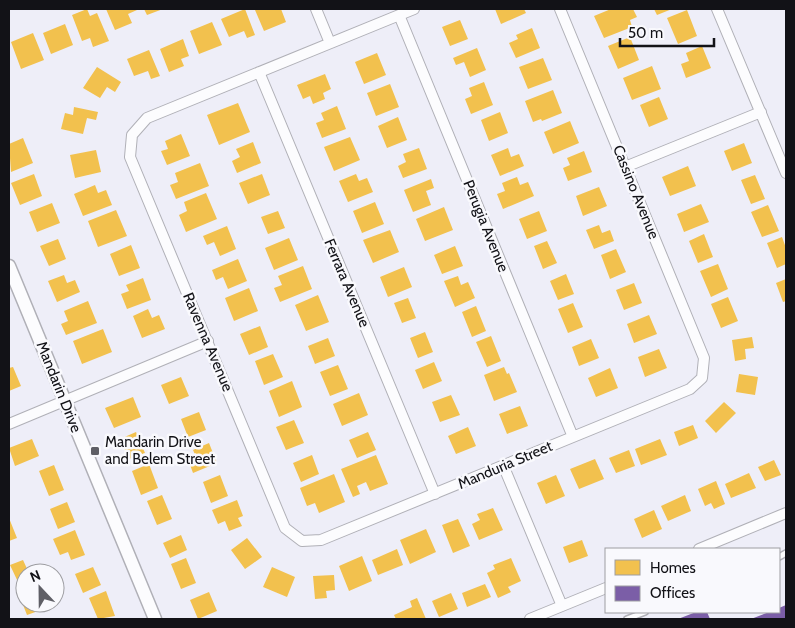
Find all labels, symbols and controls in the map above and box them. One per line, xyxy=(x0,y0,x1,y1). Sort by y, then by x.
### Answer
scale bar xyxy=(620,15,714,47)
text: 50 m xyxy=(628,24,663,42)
street label: Cassino Avenue xyxy=(609,142,663,242)
street label: Perugia Avenue xyxy=(459,177,513,275)
street label: Ferrara Avenue xyxy=(320,236,374,330)
street label: Ravenna Avenue xyxy=(179,290,237,394)
street label: Mandarin Drive xyxy=(33,339,86,435)
place label: Mandarin Drive and Belem Street xyxy=(105,433,215,468)
street label: Manduria Street xyxy=(455,437,555,493)
marker: Mandarin Drive and Belem Street xyxy=(89,445,101,457)
legend xyxy=(605,548,780,613)
text: Homes xyxy=(650,559,696,577)
north arrow xyxy=(15,563,65,613)
text: N xyxy=(27,566,43,586)
text: Offices xyxy=(650,584,695,602)

